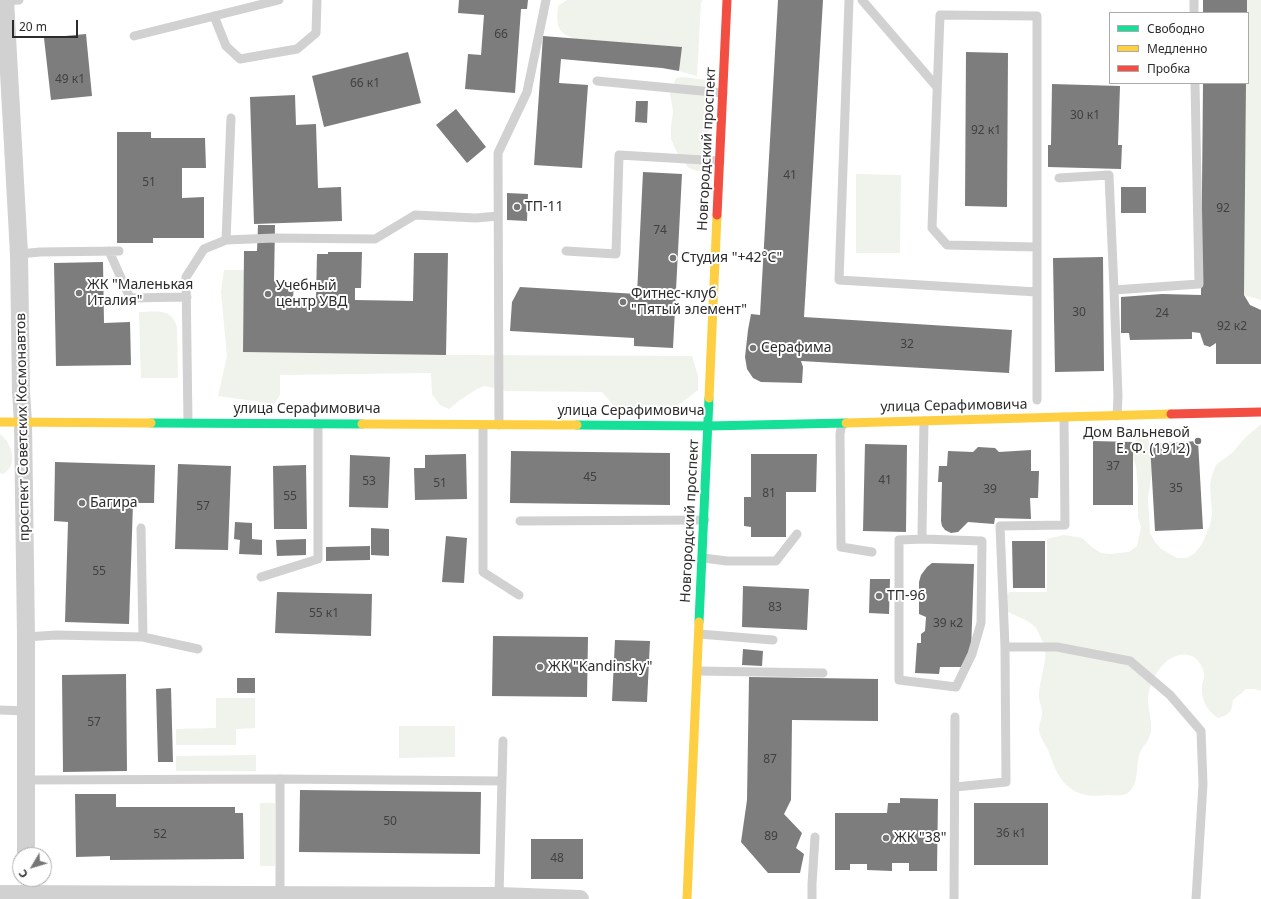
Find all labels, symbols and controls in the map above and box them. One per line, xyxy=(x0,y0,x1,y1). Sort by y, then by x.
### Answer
scale bar xyxy=(14,12,80,38)
legend xyxy=(1109,12,1249,84)
text: 20 m xyxy=(19,18,47,35)
text: Свободно xyxy=(1147,20,1205,37)
house number: 66 xyxy=(494,28,508,42)
text: Медленно xyxy=(1147,40,1207,57)
text: Пробка xyxy=(1147,60,1190,77)
street label: Новгородский проспект xyxy=(694,67,720,231)
house number: 49 к1 xyxy=(55,73,85,87)
house number: 66 к1 xyxy=(350,77,380,91)
house number: 30 к1 xyxy=(1070,109,1100,123)
house number: 92 к1 xyxy=(971,124,1001,138)
house number: 41 xyxy=(783,169,797,183)
house number: 51 xyxy=(142,176,156,190)
place label: ТП-11 xyxy=(525,199,564,215)
marker: ТП-11 xyxy=(512,202,522,212)
house number: 92 xyxy=(1216,202,1230,216)
house number: 74 xyxy=(653,224,667,238)
place label: Студия "+42°C" xyxy=(681,250,782,266)
marker: Студия "+42°C" xyxy=(668,253,678,263)
place label: ЖК "Маленькая Италия" xyxy=(87,277,193,310)
place label: Учебный центр УВД xyxy=(276,278,347,310)
place label: Фитнес-клуб "Пятый элемент" xyxy=(631,286,747,318)
marker: ЖК "Маленькая Италия" xyxy=(74,288,84,298)
marker: Учебный центр УВД xyxy=(263,289,273,299)
marker: Фитнес-клуб "Пятый элемент" xyxy=(618,297,628,307)
house number: 30 xyxy=(1072,306,1086,320)
house number: 24 xyxy=(1155,307,1169,321)
street label: проспект Советских Космонавтов xyxy=(13,313,33,541)
house number: 92 к2 xyxy=(1217,320,1247,334)
house number: 32 xyxy=(900,338,914,352)
place label: Серафима xyxy=(761,340,832,356)
marker: Серафима xyxy=(748,343,758,353)
street label: улица Серафимовича xyxy=(880,396,1028,416)
street label: улица Серафимовича xyxy=(234,401,380,417)
street label: улица Серафимовича xyxy=(558,403,704,419)
place label: Дом Вальневой Е. Ф. (1912) xyxy=(1083,425,1190,458)
marker: Дом Вальневой Е. Ф. (1912) xyxy=(1193,436,1203,446)
street label: Новгородский проспект xyxy=(677,439,703,603)
house number: 37 xyxy=(1106,460,1120,474)
house number: 45 xyxy=(583,471,597,485)
house number: 41 xyxy=(878,474,892,488)
house number: 53 xyxy=(362,475,376,489)
house number: 51 xyxy=(433,477,447,491)
house number: 35 xyxy=(1169,482,1183,496)
house number: 39 xyxy=(983,483,997,497)
house number: 81 xyxy=(762,487,776,501)
house number: 55 xyxy=(283,490,297,504)
place label: Багира xyxy=(90,495,138,511)
marker: Багира xyxy=(77,498,87,508)
house number: 57 xyxy=(196,500,210,514)
house number: 55 xyxy=(92,565,106,579)
place label: ТП-96 xyxy=(887,588,926,604)
marker: ТП-96 xyxy=(874,591,884,601)
house number: 83 xyxy=(768,601,782,615)
house number: 55 к1 xyxy=(309,607,339,621)
house number: 39 к2 xyxy=(933,617,963,631)
place label: ЖК "Kandinsky" xyxy=(548,659,652,675)
marker: ЖК "Kandinsky" xyxy=(535,662,545,672)
house number: 57 xyxy=(87,716,101,730)
house number: 87 xyxy=(763,753,777,767)
house number: 50 xyxy=(383,815,397,829)
house number: 36 к1 xyxy=(996,827,1026,841)
house number: 52 xyxy=(153,828,167,842)
house number: 89 xyxy=(764,830,778,844)
place label: ЖК "38" xyxy=(894,830,946,846)
marker: ЖК "38" xyxy=(881,833,891,843)
north arrow xyxy=(12,847,52,887)
house number: 48 xyxy=(550,852,564,866)
text: С xyxy=(15,867,31,882)

